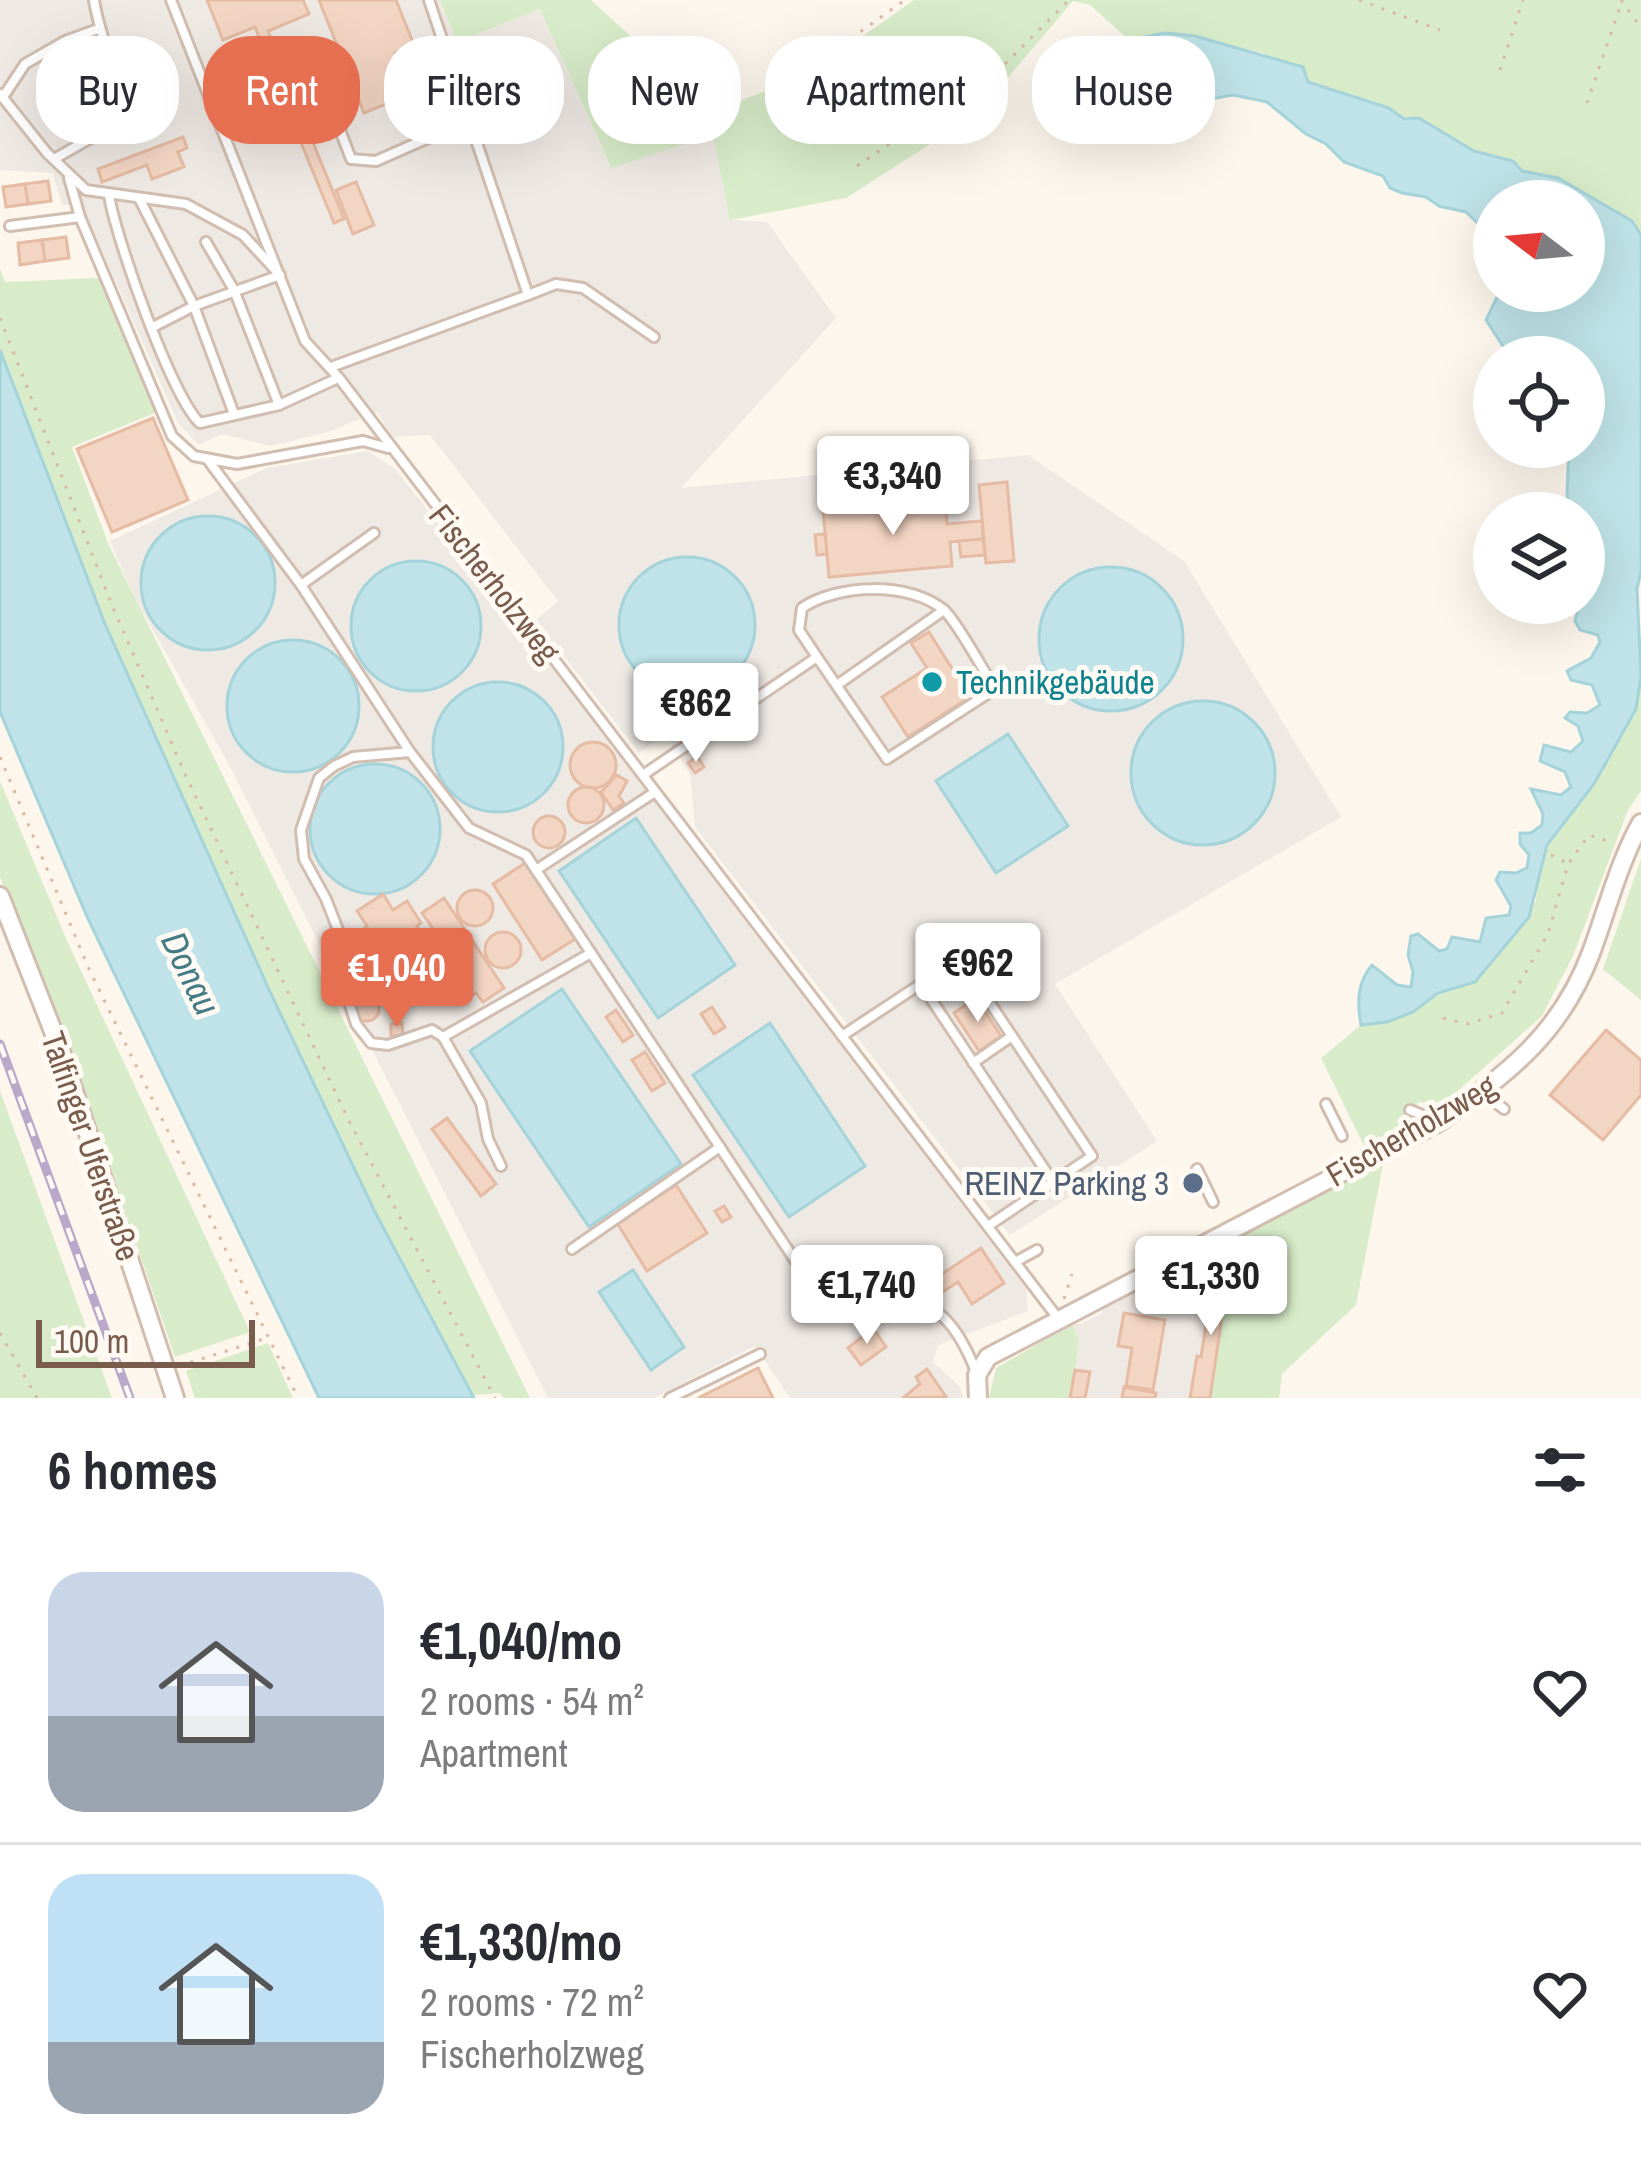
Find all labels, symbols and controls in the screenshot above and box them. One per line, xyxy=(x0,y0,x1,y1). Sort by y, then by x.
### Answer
chip: Buy xyxy=(36,36,179,144)
chip: Rent xyxy=(203,36,360,144)
chip: Filters xyxy=(384,36,564,144)
chip: New xyxy=(588,36,741,144)
chip: Apartment xyxy=(765,36,1008,144)
chip: House xyxy=(1032,36,1215,144)
north arrow xyxy=(1473,180,1605,312)
map controls xyxy=(1473,180,1605,624)
button: locate xyxy=(1473,336,1605,468)
pin: €3,340 xyxy=(795,436,991,538)
text: €3,340 xyxy=(844,449,942,501)
button: layers xyxy=(1473,492,1605,624)
street label: Fischerholzweg xyxy=(419,495,571,671)
place label: Technikgebäude xyxy=(956,660,1155,704)
pin: €862 xyxy=(625,663,767,765)
marker: Technikgebäude xyxy=(919,669,945,695)
text: €862 xyxy=(660,676,732,728)
water label: Donau xyxy=(150,923,232,1023)
pin: €962 xyxy=(907,923,1049,1025)
pin: €1,040 xyxy=(299,928,495,1030)
text: €962 xyxy=(942,936,1014,988)
text: €1,040 xyxy=(348,941,446,993)
street label: Talfinger Uferstraße xyxy=(31,1026,151,1266)
street label: Fischerholzweg xyxy=(1318,1064,1504,1196)
place label: REINZ Parking 3 xyxy=(964,1161,1169,1205)
marker: REINZ Parking 3 xyxy=(1180,1170,1206,1196)
pin: €1,330 xyxy=(1113,1236,1309,1338)
pin: €1,740 xyxy=(769,1245,965,1347)
text: €1,330 xyxy=(1162,1249,1260,1301)
text: €1,740 xyxy=(818,1258,916,1310)
scale bar xyxy=(36,1314,255,1367)
text: 100 m xyxy=(54,1319,129,1363)
text: 6 homes xyxy=(48,1436,218,1505)
icon: filters xyxy=(1527,1437,1593,1503)
text: €1,040/mo xyxy=(420,1606,622,1675)
icon: home xyxy=(144,1620,288,1764)
icon: heart xyxy=(1527,1659,1593,1725)
text: 2 rooms · 54 m² xyxy=(420,1675,644,1727)
text: Apartment xyxy=(420,1727,568,1779)
text: €1,330/mo xyxy=(420,1907,622,1976)
icon: home xyxy=(144,1922,288,2066)
icon: heart xyxy=(1527,1961,1593,2027)
text: 2 rooms · 72 m² xyxy=(420,1976,644,2028)
text: Fischerholzweg xyxy=(420,2028,644,2080)

